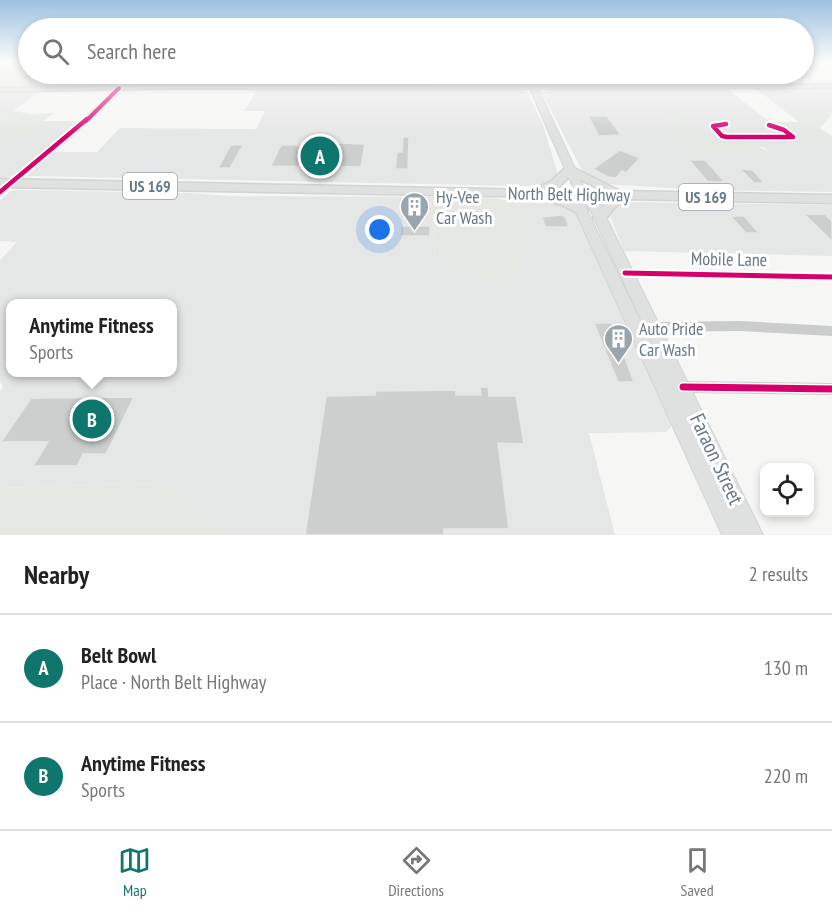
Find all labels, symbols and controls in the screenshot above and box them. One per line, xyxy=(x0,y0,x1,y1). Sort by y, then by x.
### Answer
search box xyxy=(18,18,814,84)
icon: search xyxy=(39,35,72,68)
text: Search here xyxy=(87,37,176,65)
pin: A xyxy=(300,134,340,178)
road number: US 169 xyxy=(123,173,177,199)
street label: North Belt Highway xyxy=(508,181,631,207)
road number: US 169 xyxy=(679,184,733,210)
place label: Hy-Vee Car Wash xyxy=(436,185,492,229)
building icon: Hy-Vee Car Wash xyxy=(399,190,431,232)
your location xyxy=(365,215,394,244)
street label: Mobile Lane xyxy=(691,247,767,271)
popup xyxy=(6,299,177,377)
text: Anytime Fitness xyxy=(29,311,154,339)
place label: Auto Pride Car Wash xyxy=(639,317,703,361)
building icon: Auto Pride Car Wash xyxy=(602,322,634,364)
text: Sports xyxy=(29,339,73,365)
pin: B xyxy=(72,396,112,442)
street label: Faraon Street xyxy=(684,409,750,509)
map controls xyxy=(760,463,814,517)
button: locate xyxy=(760,463,814,517)
text: Nearby xyxy=(24,558,89,591)
text: 2 results xyxy=(749,561,808,587)
text: Belt Bowl xyxy=(81,641,156,669)
text: A xyxy=(38,655,49,681)
text: 130 m xyxy=(764,655,808,681)
text: Place · North Belt Highway xyxy=(81,669,266,695)
text: Anytime Fitness xyxy=(81,749,206,777)
text: B xyxy=(39,763,48,789)
text: 220 m xyxy=(764,763,808,789)
text: Sports xyxy=(81,777,125,803)
tab: Map xyxy=(118,844,151,900)
tab: Directions xyxy=(388,844,444,900)
tab: Saved xyxy=(681,844,714,900)

